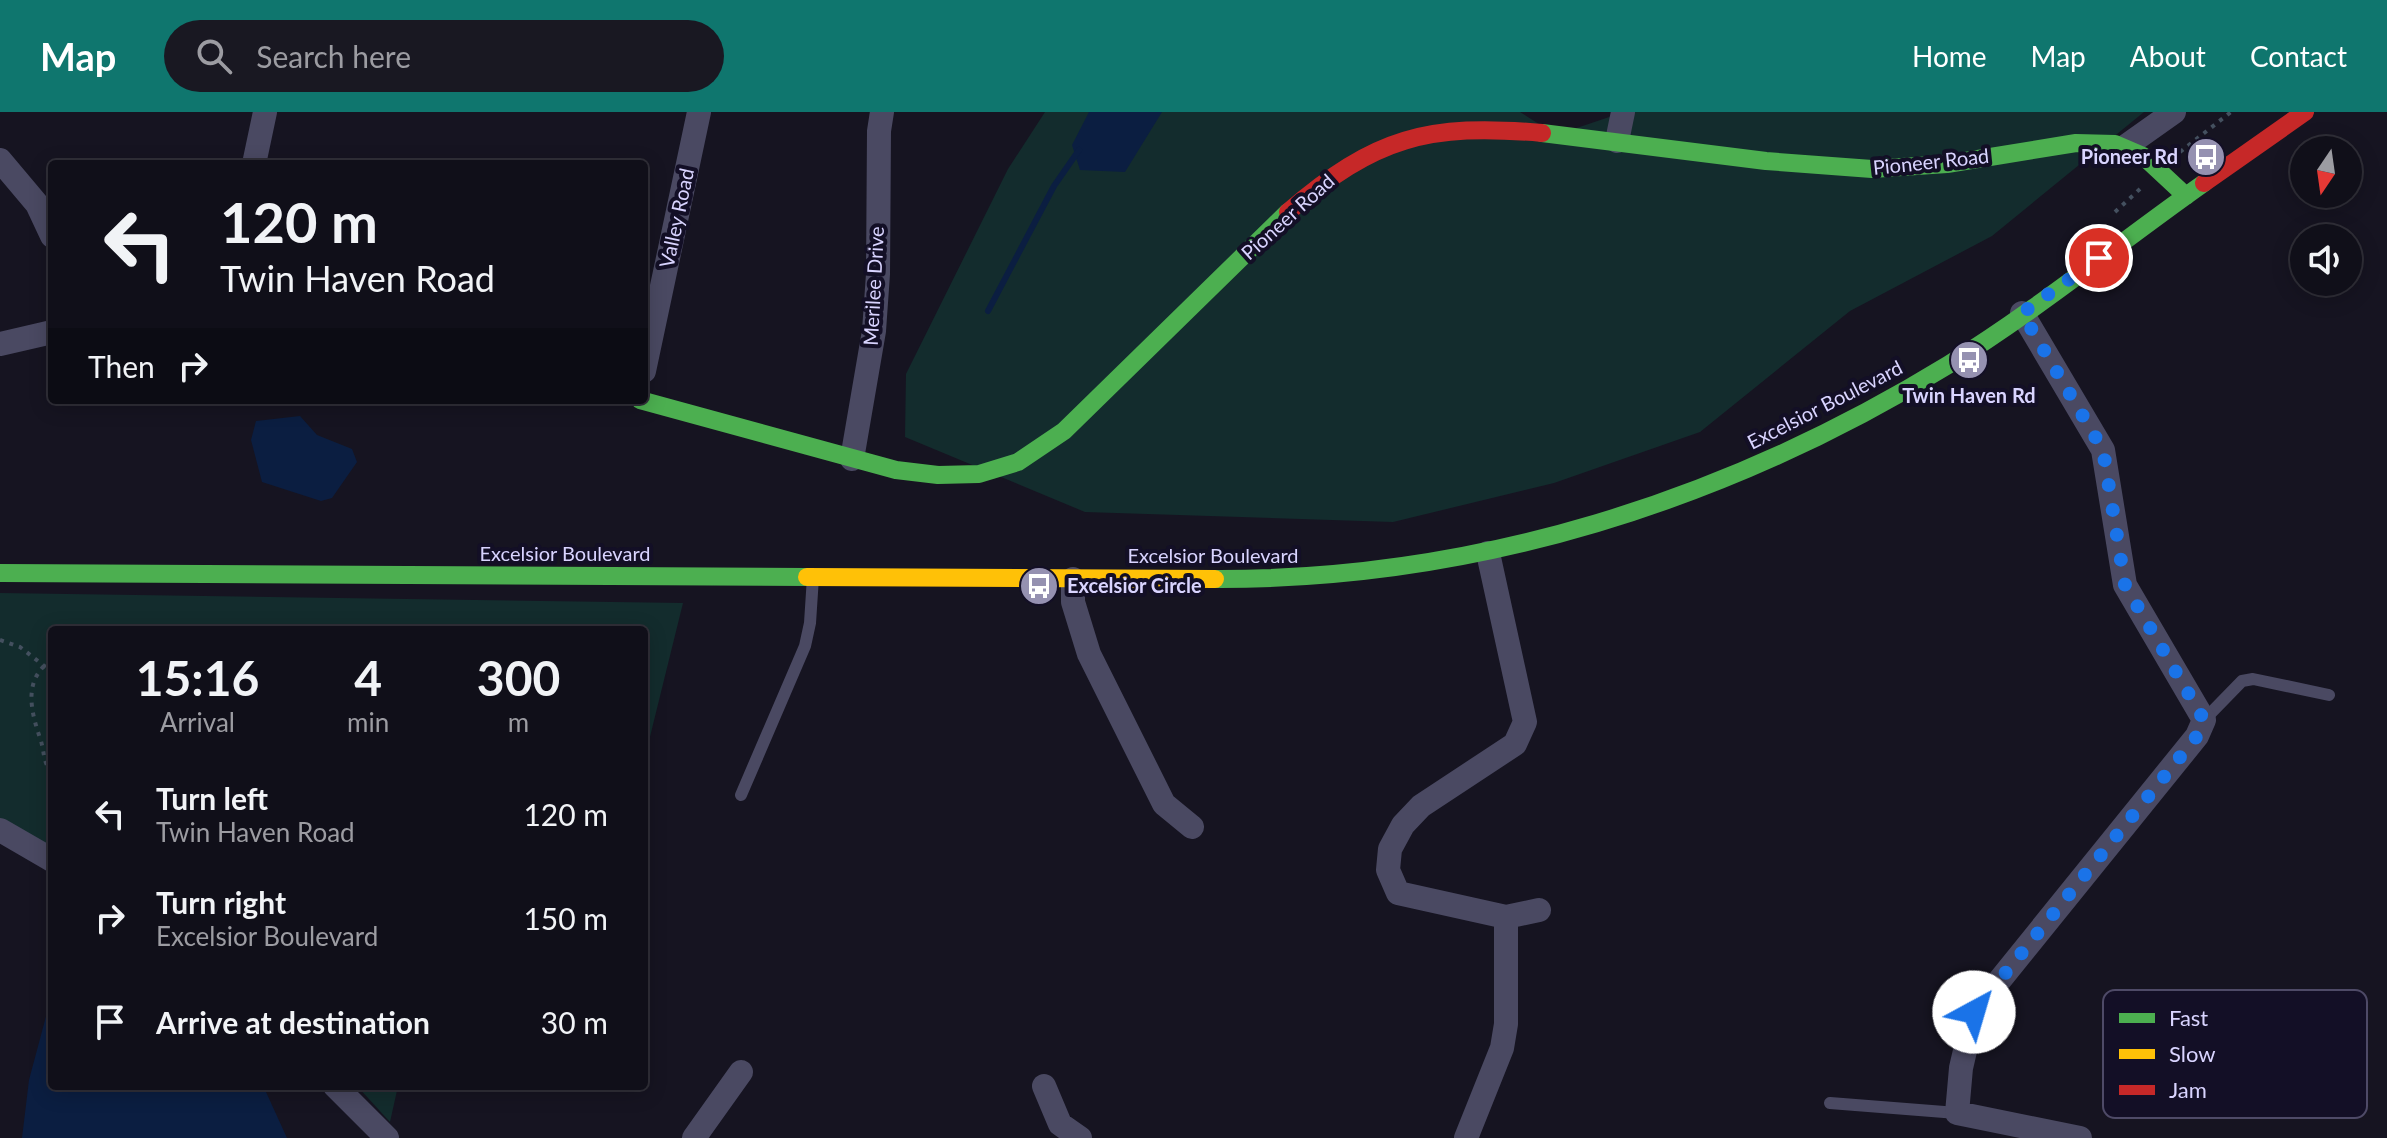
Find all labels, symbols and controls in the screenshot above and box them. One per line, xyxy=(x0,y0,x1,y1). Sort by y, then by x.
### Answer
search box xyxy=(164,20,724,92)
text: Map xyxy=(40,33,116,79)
icon: search xyxy=(192,34,236,78)
text: Search here xyxy=(256,38,411,74)
text: Home xyxy=(1912,39,1987,73)
text: Map xyxy=(2031,39,2086,73)
text: About xyxy=(2130,39,2206,73)
text: Contact xyxy=(2250,39,2347,73)
bus stop icon: Pioneer Rd xyxy=(2185,136,2227,178)
north arrow xyxy=(2290,136,2362,208)
map controls xyxy=(2290,136,2362,296)
street label: Pioneer Road xyxy=(1872,143,1990,179)
place label: Pioneer Rd xyxy=(2081,144,2178,168)
street label: Valley Road xyxy=(654,166,698,270)
street label: Pioneer Road xyxy=(1236,168,1339,264)
text: 120 m xyxy=(220,188,378,255)
icon: left xyxy=(88,192,192,296)
pin xyxy=(2065,224,2133,292)
button: sound xyxy=(2290,224,2362,296)
street label: Merilee Drive xyxy=(858,226,888,346)
icon: arrive xyxy=(2077,236,2121,280)
text: Twin Haven Road xyxy=(220,256,495,300)
bus stop icon: Twin Haven Rd xyxy=(1948,339,1990,381)
icon: right xyxy=(171,344,215,388)
text: Then xyxy=(88,348,155,384)
street label: Excelsior Boulevard xyxy=(1743,355,1906,454)
place label: Twin Haven Rd xyxy=(1902,383,2036,407)
street label: Excelsior Boulevard xyxy=(480,541,650,565)
street label: Excelsior Boulevard xyxy=(1128,543,1298,567)
bus stop icon: Excelsior Circle xyxy=(1018,565,1060,607)
place label: Excelsior Circle xyxy=(1067,573,1202,597)
text: 15:16 xyxy=(136,649,259,706)
text: 4 xyxy=(354,649,382,706)
text: 300 xyxy=(477,649,560,706)
text: Arrival xyxy=(160,706,235,738)
text: min xyxy=(347,706,389,738)
text: m xyxy=(508,706,529,738)
text: Turn left xyxy=(156,780,268,816)
icon: left xyxy=(88,792,132,836)
text: 120 m xyxy=(523,796,608,832)
text: Twin Haven Road xyxy=(156,816,355,848)
text: Turn right xyxy=(156,884,286,920)
icon: right xyxy=(88,896,132,940)
text: 150 m xyxy=(523,900,608,936)
text: Excelsior Boulevard xyxy=(156,920,378,952)
position arrow xyxy=(1932,970,2016,1054)
legend xyxy=(2103,990,2367,1118)
icon: arrive xyxy=(88,1000,132,1044)
text: Arrive at destination xyxy=(156,1004,430,1040)
text: 30 m xyxy=(541,1004,608,1040)
text: Fast xyxy=(2169,1004,2208,1031)
text: Slow xyxy=(2169,1040,2216,1067)
text: Jam xyxy=(2169,1076,2207,1103)

